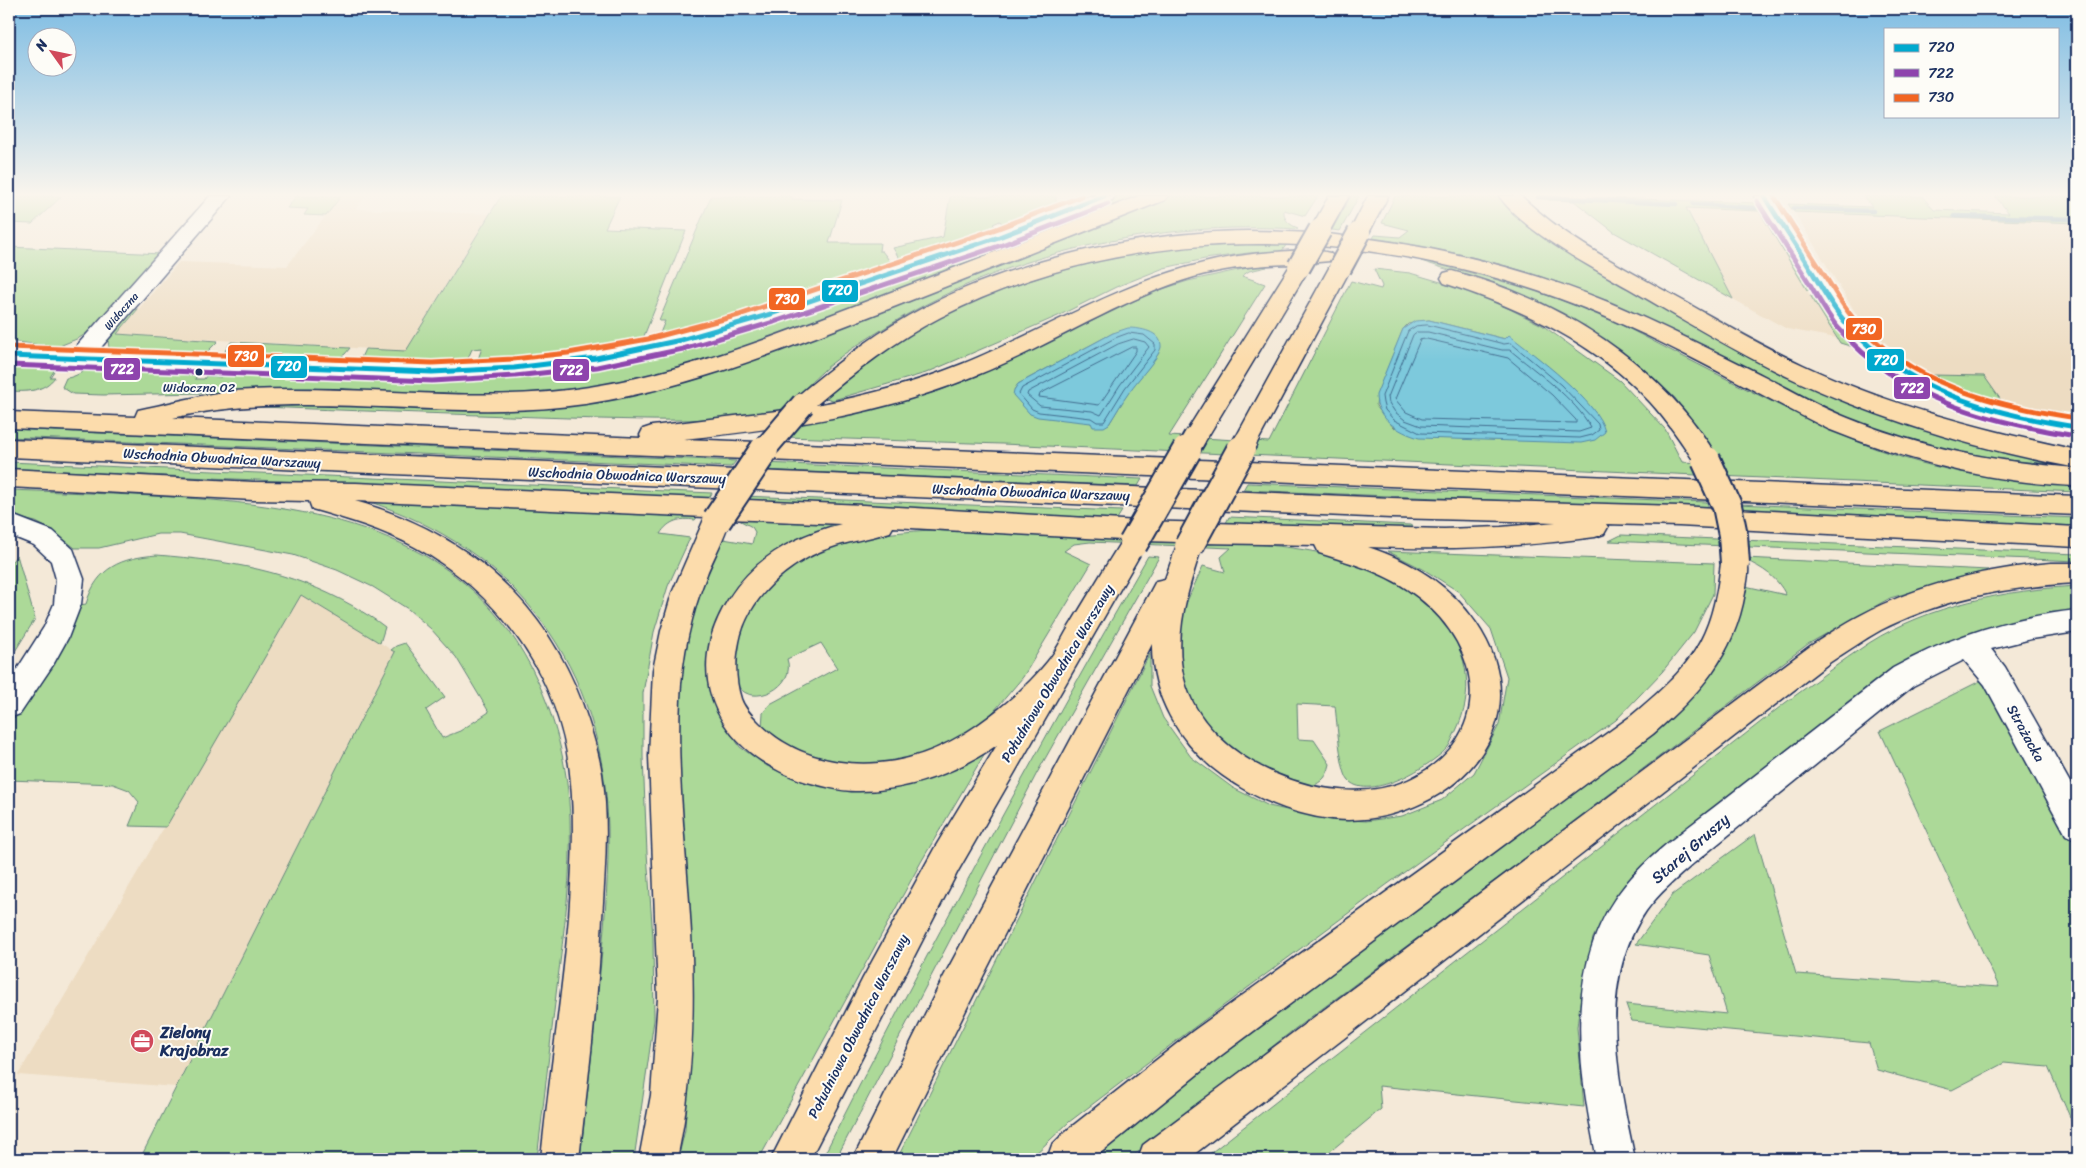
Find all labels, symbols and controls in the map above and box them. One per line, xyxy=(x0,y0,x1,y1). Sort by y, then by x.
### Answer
north arrow xyxy=(28,28,78,78)
legend xyxy=(1884,28,2058,118)
text: N xyxy=(28,34,55,57)
text: 720 xyxy=(1928,34,1955,60)
text: 722 xyxy=(1928,60,1954,86)
text: 730 xyxy=(1928,84,1954,110)
text: 720 xyxy=(828,278,853,303)
line badge: 720 xyxy=(821,279,859,303)
line badge: 730 xyxy=(768,287,806,311)
text: 730 xyxy=(775,287,799,312)
street label: Widoczna xyxy=(99,288,144,335)
line badge: 730 xyxy=(1845,317,1883,341)
text: 730 xyxy=(1852,317,1876,342)
line badge: 730 xyxy=(227,344,265,368)
text: 730 xyxy=(234,344,258,369)
line badge: 720 xyxy=(1866,348,1905,372)
text: 720 xyxy=(1874,348,1899,373)
text: 720 xyxy=(277,354,302,379)
line badge: 720 xyxy=(270,355,308,379)
line badge: 722 xyxy=(103,357,141,381)
text: 722 xyxy=(110,357,135,382)
line badge: 722 xyxy=(552,358,590,382)
text: 722 xyxy=(559,358,584,383)
marker: Widoczna 02 xyxy=(194,367,204,377)
place label: Widoczna 02 xyxy=(163,376,236,399)
line badge: 722 xyxy=(1893,376,1931,400)
text: 722 xyxy=(1900,376,1925,401)
street label: Wschodnia Obwodnica Warszawy xyxy=(123,441,322,476)
street label: Wschodnia Obwodnica Warszawy xyxy=(528,460,727,491)
street label: Wschodnia Obwodnica Warszawy xyxy=(932,477,1131,508)
street label: Południowa Obwodnica Warszawy xyxy=(994,579,1121,767)
street label: Strażacka xyxy=(1999,700,2052,767)
street label: Starej Gruszy xyxy=(1644,805,1737,891)
street label: Południowa Obwodnica Warszawy xyxy=(801,929,916,1123)
place label: Zielony Krajobraz xyxy=(159,1018,230,1065)
office icon: Zielony Krajobraz xyxy=(129,1028,155,1054)

